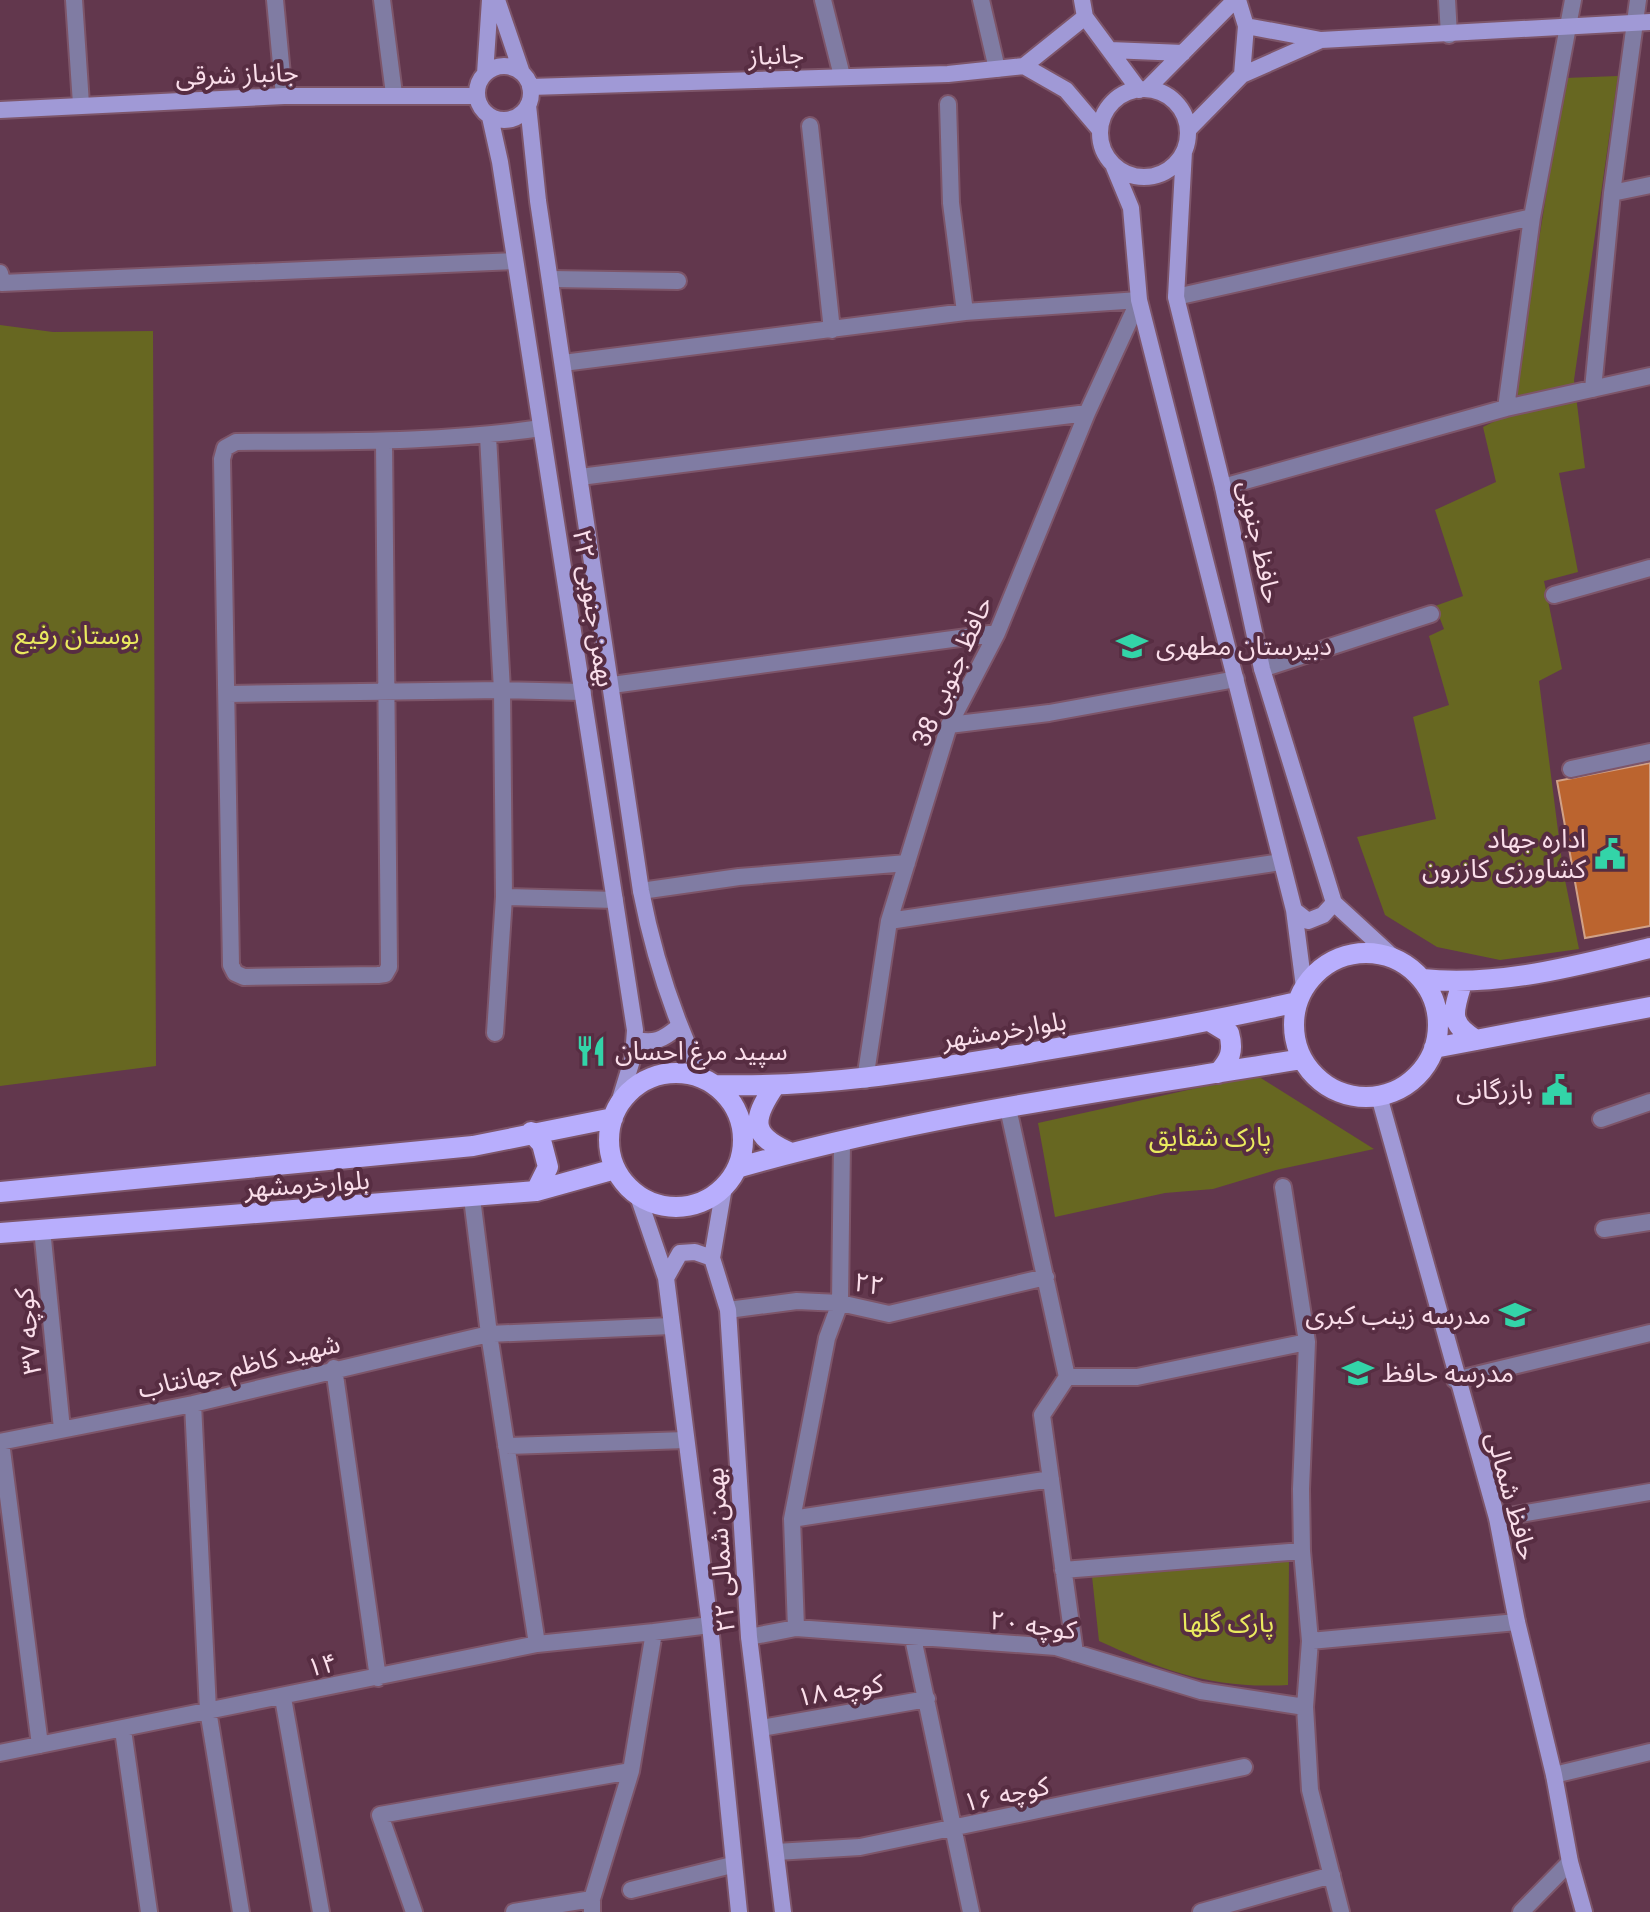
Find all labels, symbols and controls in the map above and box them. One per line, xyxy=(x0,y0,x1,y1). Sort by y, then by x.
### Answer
street label: جانباز xyxy=(747,39,804,71)
street label: جانباز شرقی xyxy=(175,57,299,91)
street label: حافظ جنوبی xyxy=(1232,478,1288,606)
street label: ۲۲ بهمن جنوبی xyxy=(567,527,621,689)
street label: حافظ جنوبی 38 xyxy=(906,591,998,751)
park label: بوستان رفیع xyxy=(14,620,140,655)
school or university icon: دبیرستان مطهری xyxy=(1115,629,1149,663)
place label: دبیرستان مطهری xyxy=(1156,631,1332,661)
place label: اداره جهاد کشاورزی کازرون xyxy=(1422,824,1586,884)
public building icon: اداره جهاد کشاورزی کازرون xyxy=(1593,837,1627,871)
street label: بلوارخرمشهر xyxy=(939,1005,1068,1055)
restaurant icon: سپید مرغ احسان xyxy=(574,1034,608,1068)
place label: سپید مرغ احسان xyxy=(615,1036,788,1070)
public building icon: بازرگانی xyxy=(1540,1073,1574,1107)
place label: بازرگانی xyxy=(1456,1075,1533,1105)
park label: پارک شقایق xyxy=(1149,1122,1271,1154)
street label: بلوارخرمشهر xyxy=(242,1165,371,1203)
street label: ۲۲ xyxy=(852,1267,886,1301)
street label: کوچه ۳۷ xyxy=(8,1286,50,1376)
school or university icon: مدرسه زینب کبری xyxy=(1498,1298,1532,1332)
place label: مدرسه زینب کبری xyxy=(1305,1300,1491,1330)
street label: شهید کاظم جهانتاب xyxy=(135,1328,344,1409)
school or university icon: مدرسه حافظ xyxy=(1341,1356,1375,1390)
place label: مدرسه حافظ xyxy=(1382,1358,1514,1388)
street label: حافظ شمالی xyxy=(1481,1429,1543,1563)
street label: ۲۲ بهمن شمالی xyxy=(699,1466,741,1634)
street label: کوچه ۲۰ xyxy=(988,1605,1078,1647)
park label: پارک گلها xyxy=(1182,1608,1274,1640)
street label: ۱۴ xyxy=(304,1647,340,1683)
street label: کوچه ۱۸ xyxy=(794,1668,886,1714)
street label: کوچه ۱۶ xyxy=(960,1770,1052,1820)

